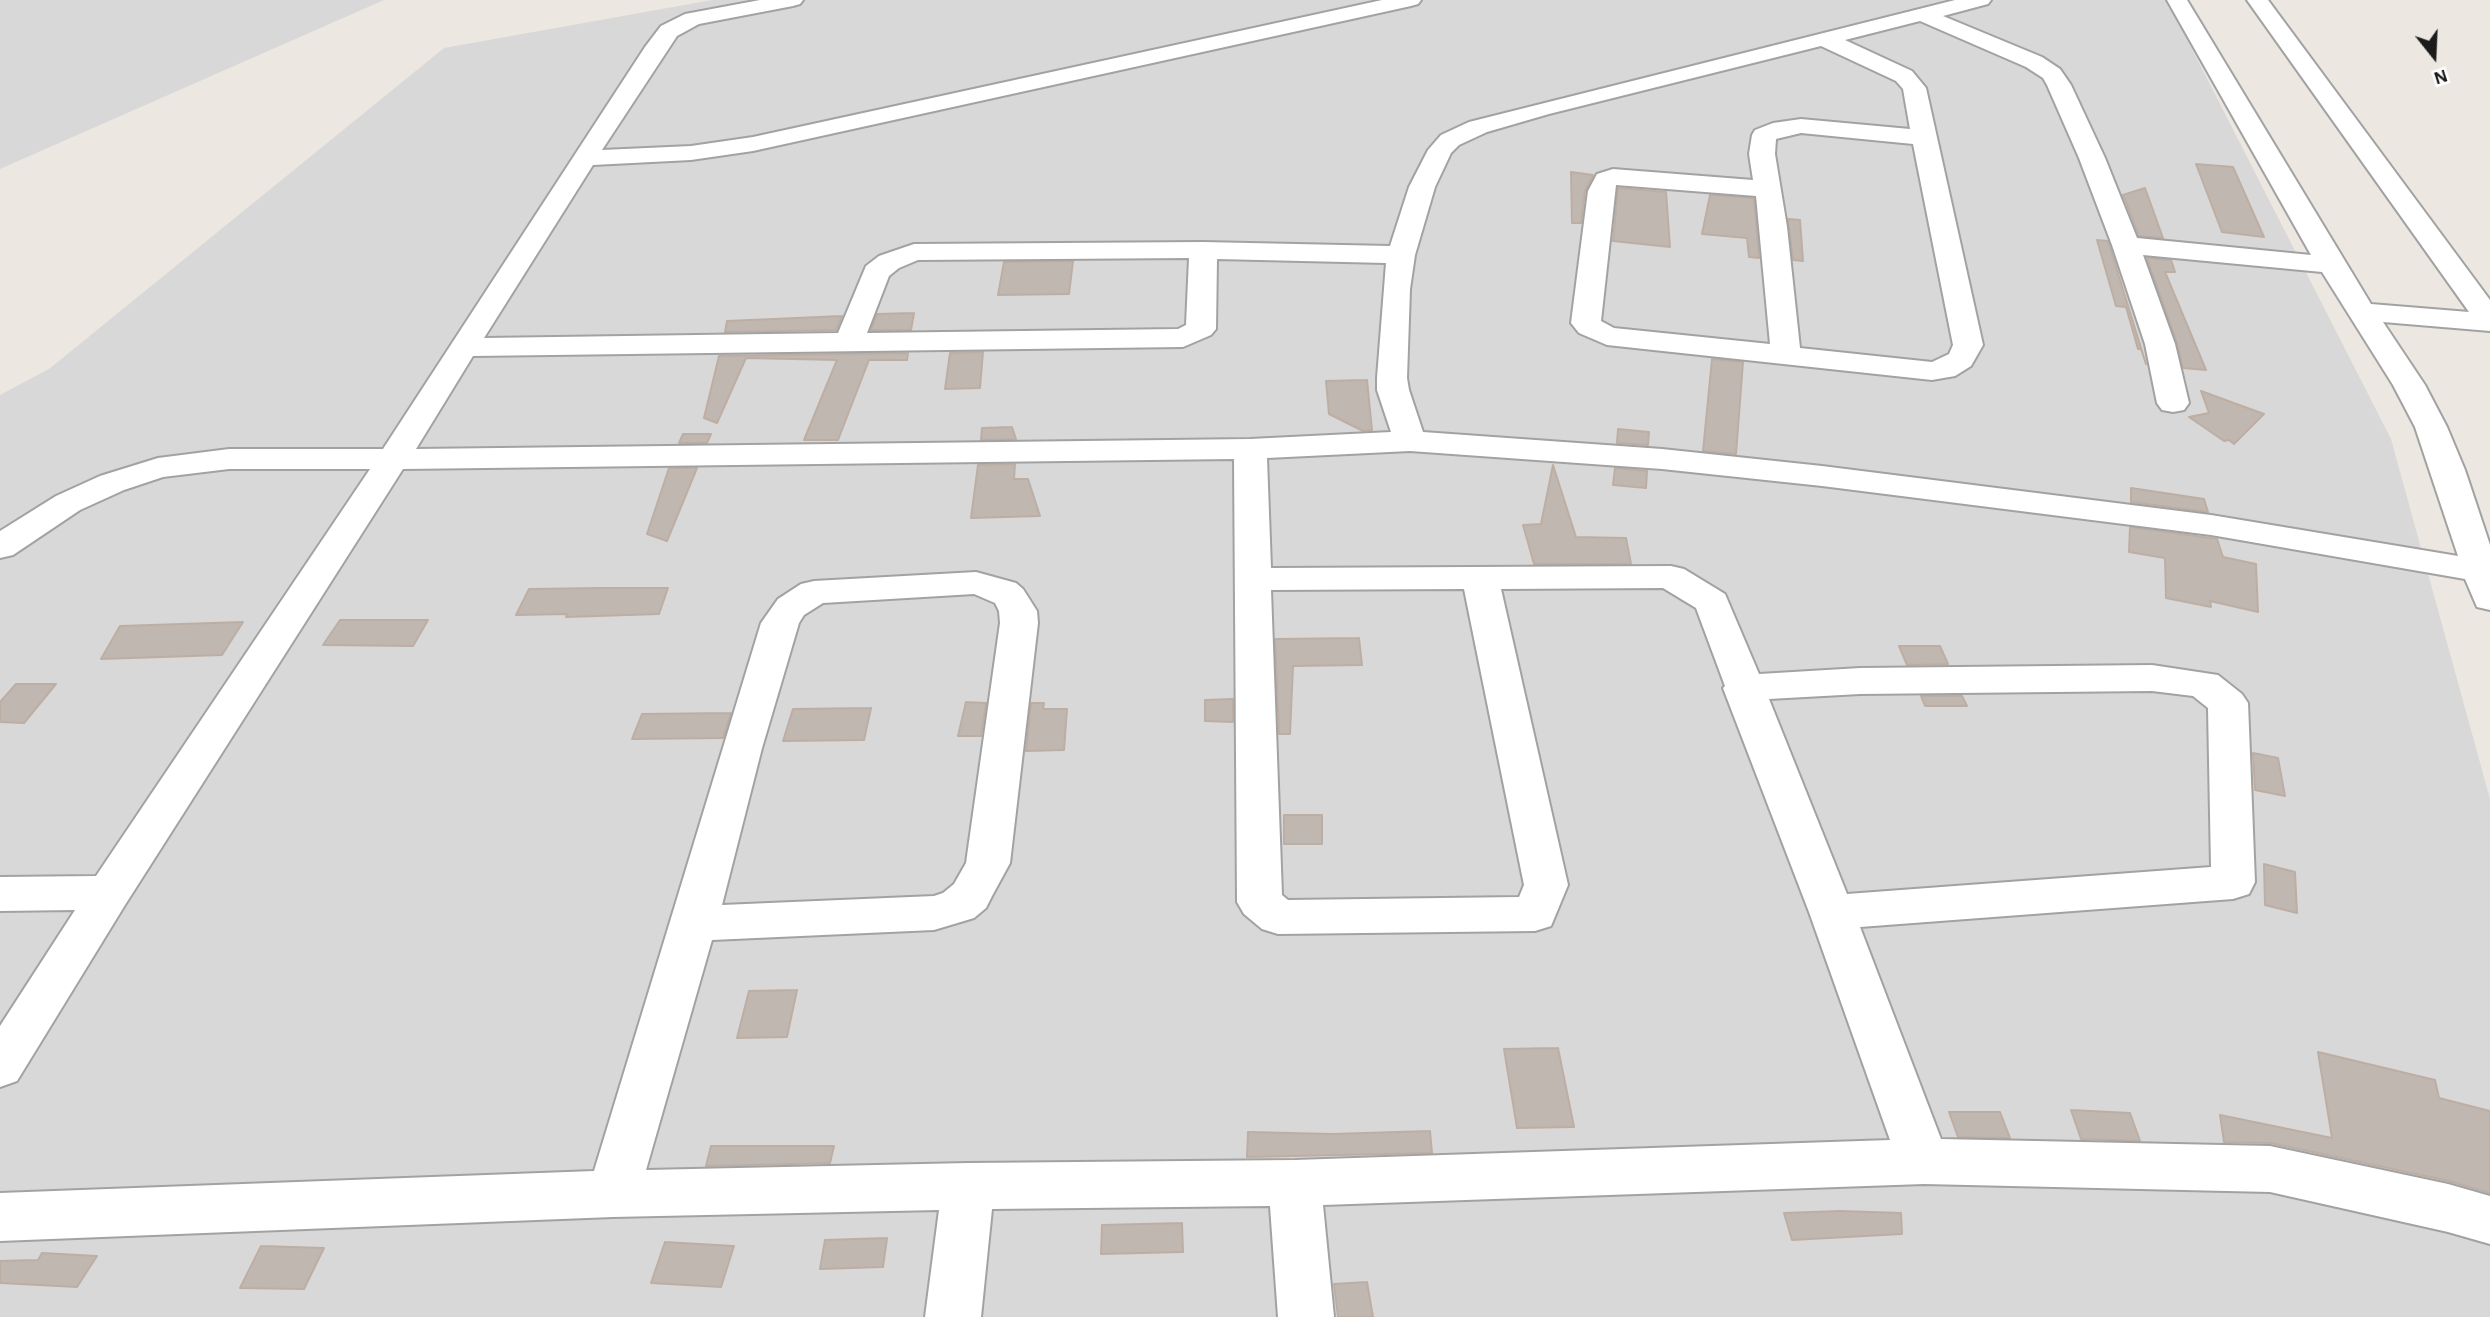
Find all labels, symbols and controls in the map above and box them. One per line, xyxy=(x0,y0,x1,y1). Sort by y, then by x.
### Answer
north arrow xyxy=(2399,21,2469,91)
text: N xyxy=(2431,65,2450,88)

